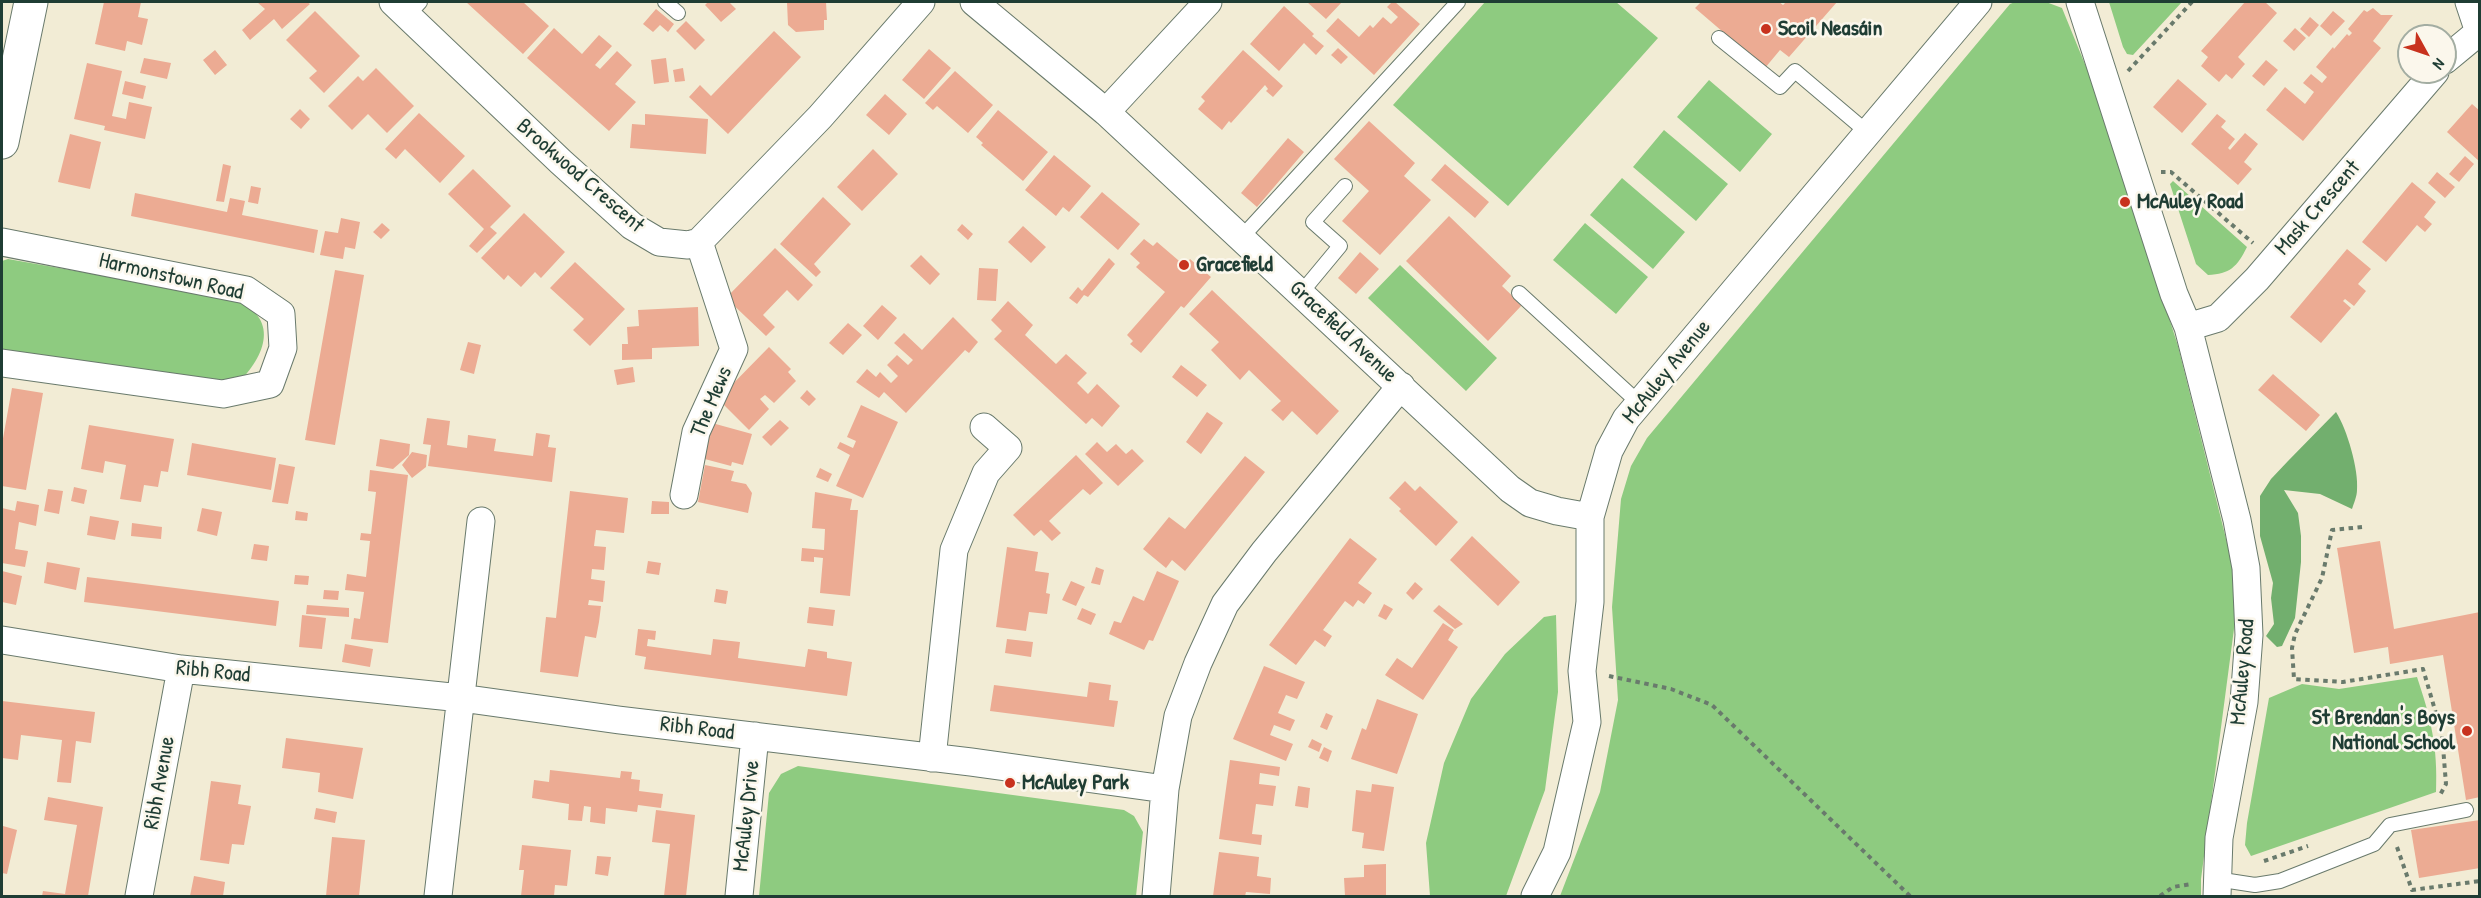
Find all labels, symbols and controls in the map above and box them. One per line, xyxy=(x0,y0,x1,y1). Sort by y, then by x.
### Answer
place label: Scoil Neasáin xyxy=(1778,16,1882,42)
marker: Scoil Neasáin xyxy=(1759,22,1773,36)
north arrow xyxy=(2397,24,2457,84)
text: N xyxy=(2428,54,2450,75)
street label: Brookwood Crescent xyxy=(511,113,649,239)
street label: Mask Crescent xyxy=(2270,155,2366,261)
place label: McAuley Road xyxy=(2137,189,2243,215)
marker: McAuley Road xyxy=(2118,195,2132,209)
street label: Harmonstown Road xyxy=(96,248,246,306)
place label: Gracefield xyxy=(1196,252,1273,278)
marker: Gracefield xyxy=(1177,258,1191,272)
street label: Gracefield Avenue xyxy=(1284,275,1402,389)
street label: McAuley Avenue xyxy=(1617,315,1717,429)
street label: The Mews xyxy=(685,363,739,441)
street label: McAuley Road xyxy=(2225,618,2261,726)
street label: Ribh Road xyxy=(175,655,251,689)
place label: St Brendan's Boys National School xyxy=(2312,705,2455,756)
street label: Ribh Road xyxy=(658,711,736,747)
marker: St Brendan's Boys National School xyxy=(2460,724,2474,738)
street label: Ribh Avenue xyxy=(139,734,181,832)
street label: McAuley Drive xyxy=(728,759,766,873)
place label: McAuley Park xyxy=(1022,770,1129,796)
marker: McAuley Park xyxy=(1003,776,1017,790)

